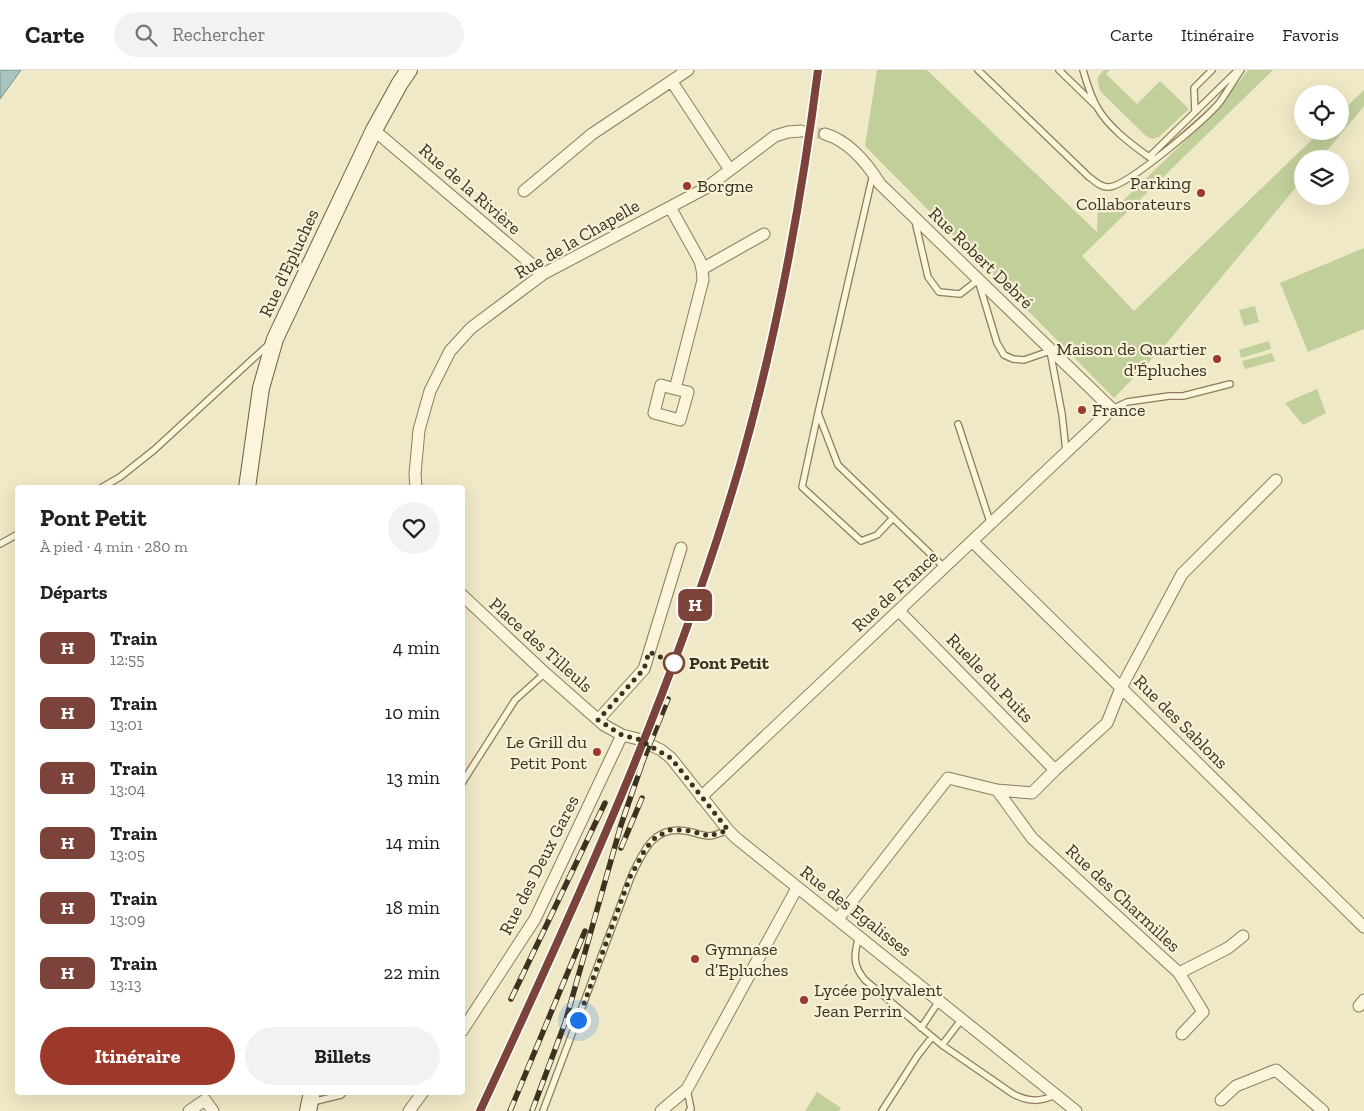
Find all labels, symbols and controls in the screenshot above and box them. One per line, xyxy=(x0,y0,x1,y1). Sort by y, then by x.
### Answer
search box xyxy=(114,12,464,57)
text: Carte xyxy=(25,20,84,49)
icon: search xyxy=(132,21,160,49)
text: Rechercher xyxy=(172,23,265,46)
text: Carte xyxy=(1110,24,1153,46)
text: Itinéraire xyxy=(1181,24,1254,46)
text: Favoris xyxy=(1282,24,1339,46)
map controls xyxy=(1294,85,1349,205)
button: locate xyxy=(1294,85,1349,140)
street label: Rue de la Rivière xyxy=(414,139,526,239)
button: layers xyxy=(1294,150,1349,205)
place label: Parking Collaborateurs xyxy=(1076,172,1191,215)
place label: Borgne xyxy=(697,175,753,197)
marker: Borgne xyxy=(681,180,693,192)
marker: Parking Collaborateurs xyxy=(1195,187,1207,199)
street label: Rue de la Chapelle xyxy=(511,194,643,284)
street label: Rue Robert Debré xyxy=(924,202,1038,314)
street label: Rue d'Epluches xyxy=(254,205,324,321)
place label: Maison de Quartier d'Épluches xyxy=(1056,338,1207,381)
marker: Maison de Quartier d'Épluches xyxy=(1211,353,1223,365)
place label: France xyxy=(1092,399,1145,421)
marker: France xyxy=(1076,404,1088,416)
button: heart xyxy=(388,502,440,554)
text: Pont Petit xyxy=(40,503,147,532)
text: À pied · 4 min · 280 m xyxy=(40,537,188,556)
street label: Rue de France xyxy=(847,546,943,636)
text: Départs xyxy=(40,581,108,604)
line badge: H xyxy=(679,589,711,621)
street label: Place des Tilleuls xyxy=(485,593,597,697)
text: H xyxy=(688,594,702,616)
text: Train xyxy=(110,627,157,650)
street label: Ruelle du Puits xyxy=(942,629,1038,727)
text: 4 min xyxy=(393,636,440,659)
text: H xyxy=(61,637,74,659)
text: 12:55 xyxy=(110,650,144,669)
marker: Pont Petit xyxy=(663,652,685,674)
place label: Pont Petit xyxy=(689,652,770,674)
street label: Rue des Sablons xyxy=(1129,670,1233,774)
text: Train xyxy=(110,692,157,715)
text: 10 min xyxy=(385,701,440,724)
text: H xyxy=(61,702,74,724)
text: 13:01 xyxy=(110,715,143,734)
place label: Le Grill du Petit Pont xyxy=(506,731,587,774)
marker: Le Grill du Petit Pont xyxy=(591,746,603,758)
text: Train xyxy=(110,757,157,780)
text: 13 min xyxy=(386,766,440,789)
text: H xyxy=(61,767,74,789)
text: 13:04 xyxy=(110,780,145,799)
street label: Rue des Deux Gares xyxy=(494,791,584,938)
text: Train xyxy=(110,822,157,845)
text: 14 min xyxy=(386,831,440,854)
text: H xyxy=(61,832,74,854)
street label: Rue des Charmilles xyxy=(1061,839,1185,957)
text: 13:05 xyxy=(110,845,145,864)
street label: Rue des Egalisses xyxy=(796,861,916,961)
text: Train xyxy=(110,887,157,910)
text: 18 min xyxy=(386,896,440,919)
text: H xyxy=(61,897,74,919)
text: 13:09 xyxy=(110,910,145,929)
place label: Gymnase d’Epluches xyxy=(705,938,789,981)
text: Train xyxy=(110,952,157,975)
marker: Gymnase d’Epluches xyxy=(689,953,701,965)
text: 22 min xyxy=(384,961,440,984)
text: H xyxy=(61,962,74,984)
text: 13:13 xyxy=(110,975,142,994)
place label: Lycée polyvalent Jean Perrin xyxy=(814,979,943,1022)
marker: Lycée polyvalent Jean Perrin xyxy=(798,994,810,1006)
your location xyxy=(566,1008,591,1033)
button: Itinéraire xyxy=(40,1027,235,1085)
button: Billets xyxy=(245,1027,440,1085)

